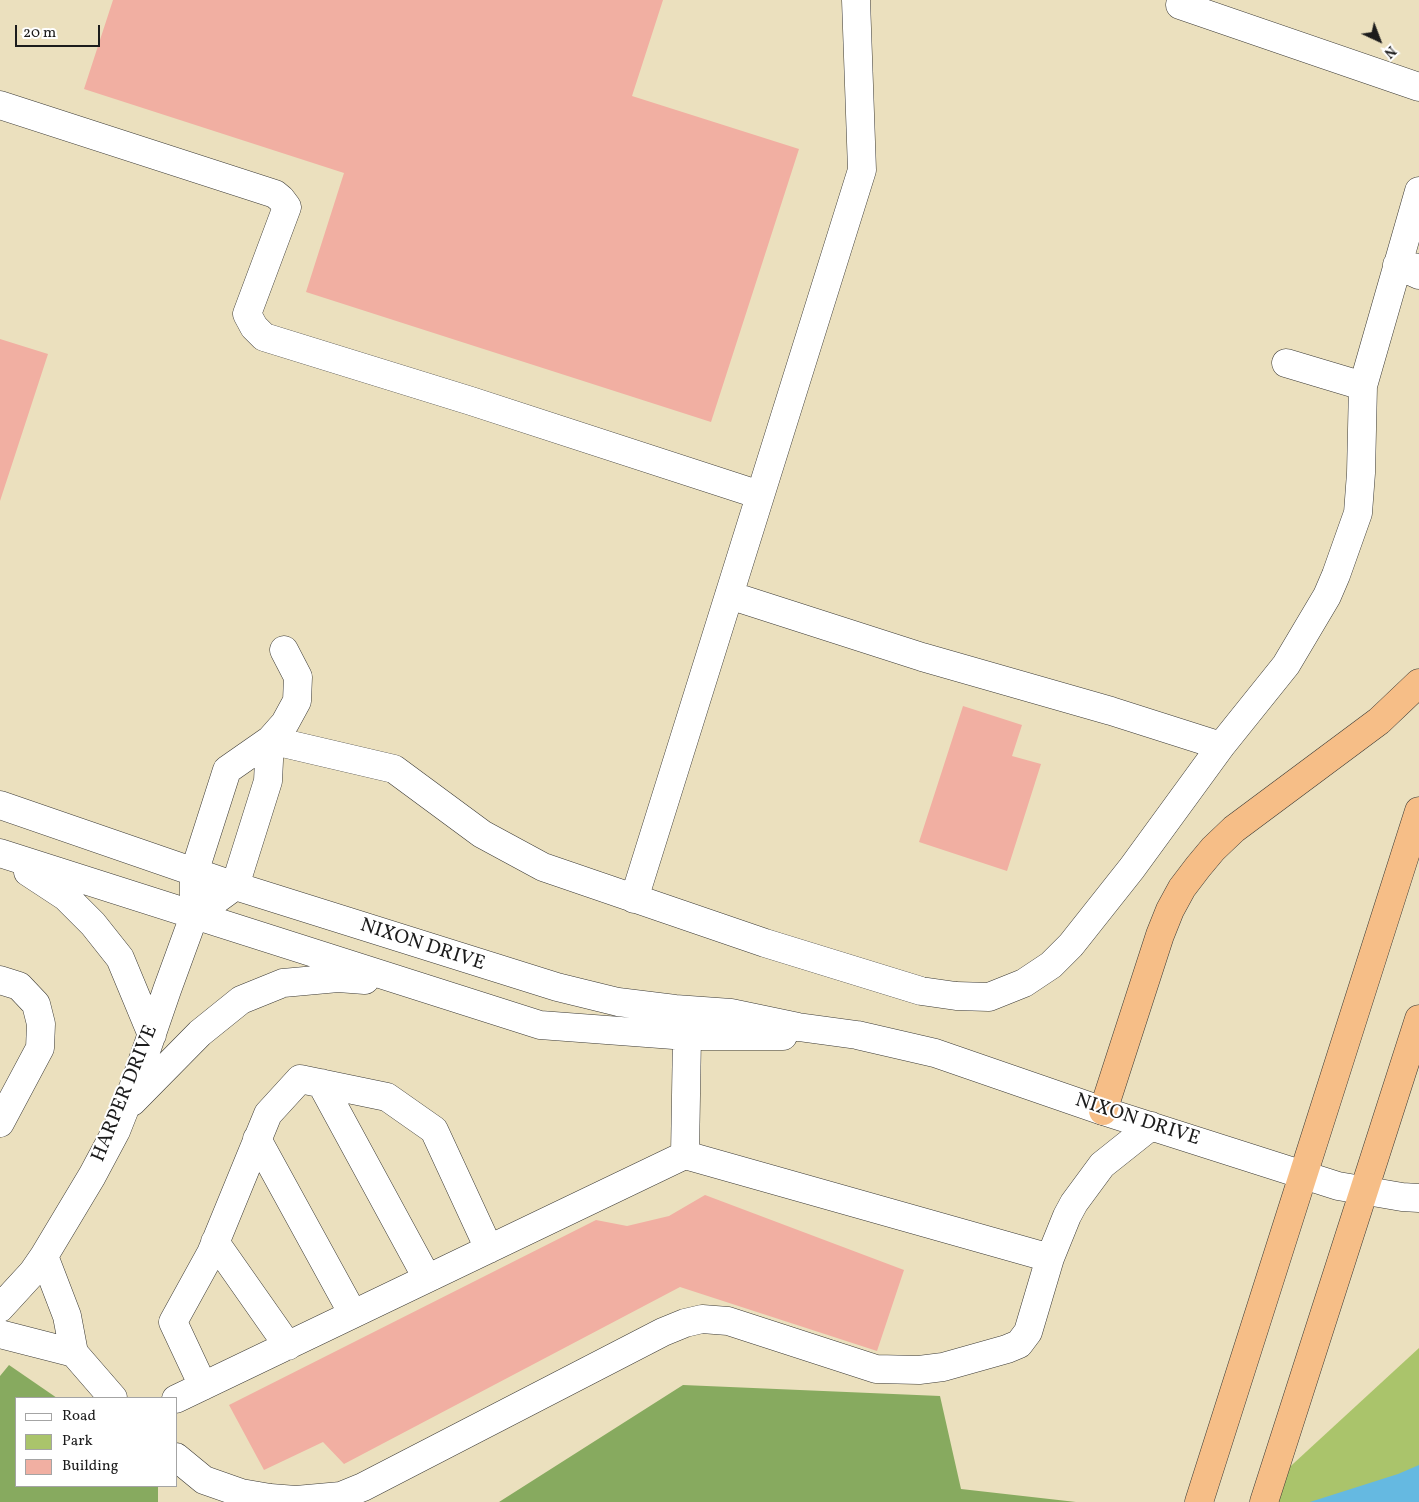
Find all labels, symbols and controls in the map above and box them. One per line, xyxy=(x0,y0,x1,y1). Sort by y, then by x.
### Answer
scale bar xyxy=(18,15,102,47)
north arrow xyxy=(1354,15,1404,65)
text: 20 m xyxy=(23,23,56,44)
text: N xyxy=(1379,41,1400,62)
street label: NIXON DRIVE xyxy=(357,915,487,977)
street label: HARPER DRIVE xyxy=(88,1022,164,1166)
street label: NIXON DRIVE xyxy=(1072,1090,1202,1152)
legend xyxy=(15,1397,178,1487)
text: Road xyxy=(62,1406,96,1427)
text: Park xyxy=(62,1431,93,1452)
text: Building xyxy=(62,1456,118,1477)

